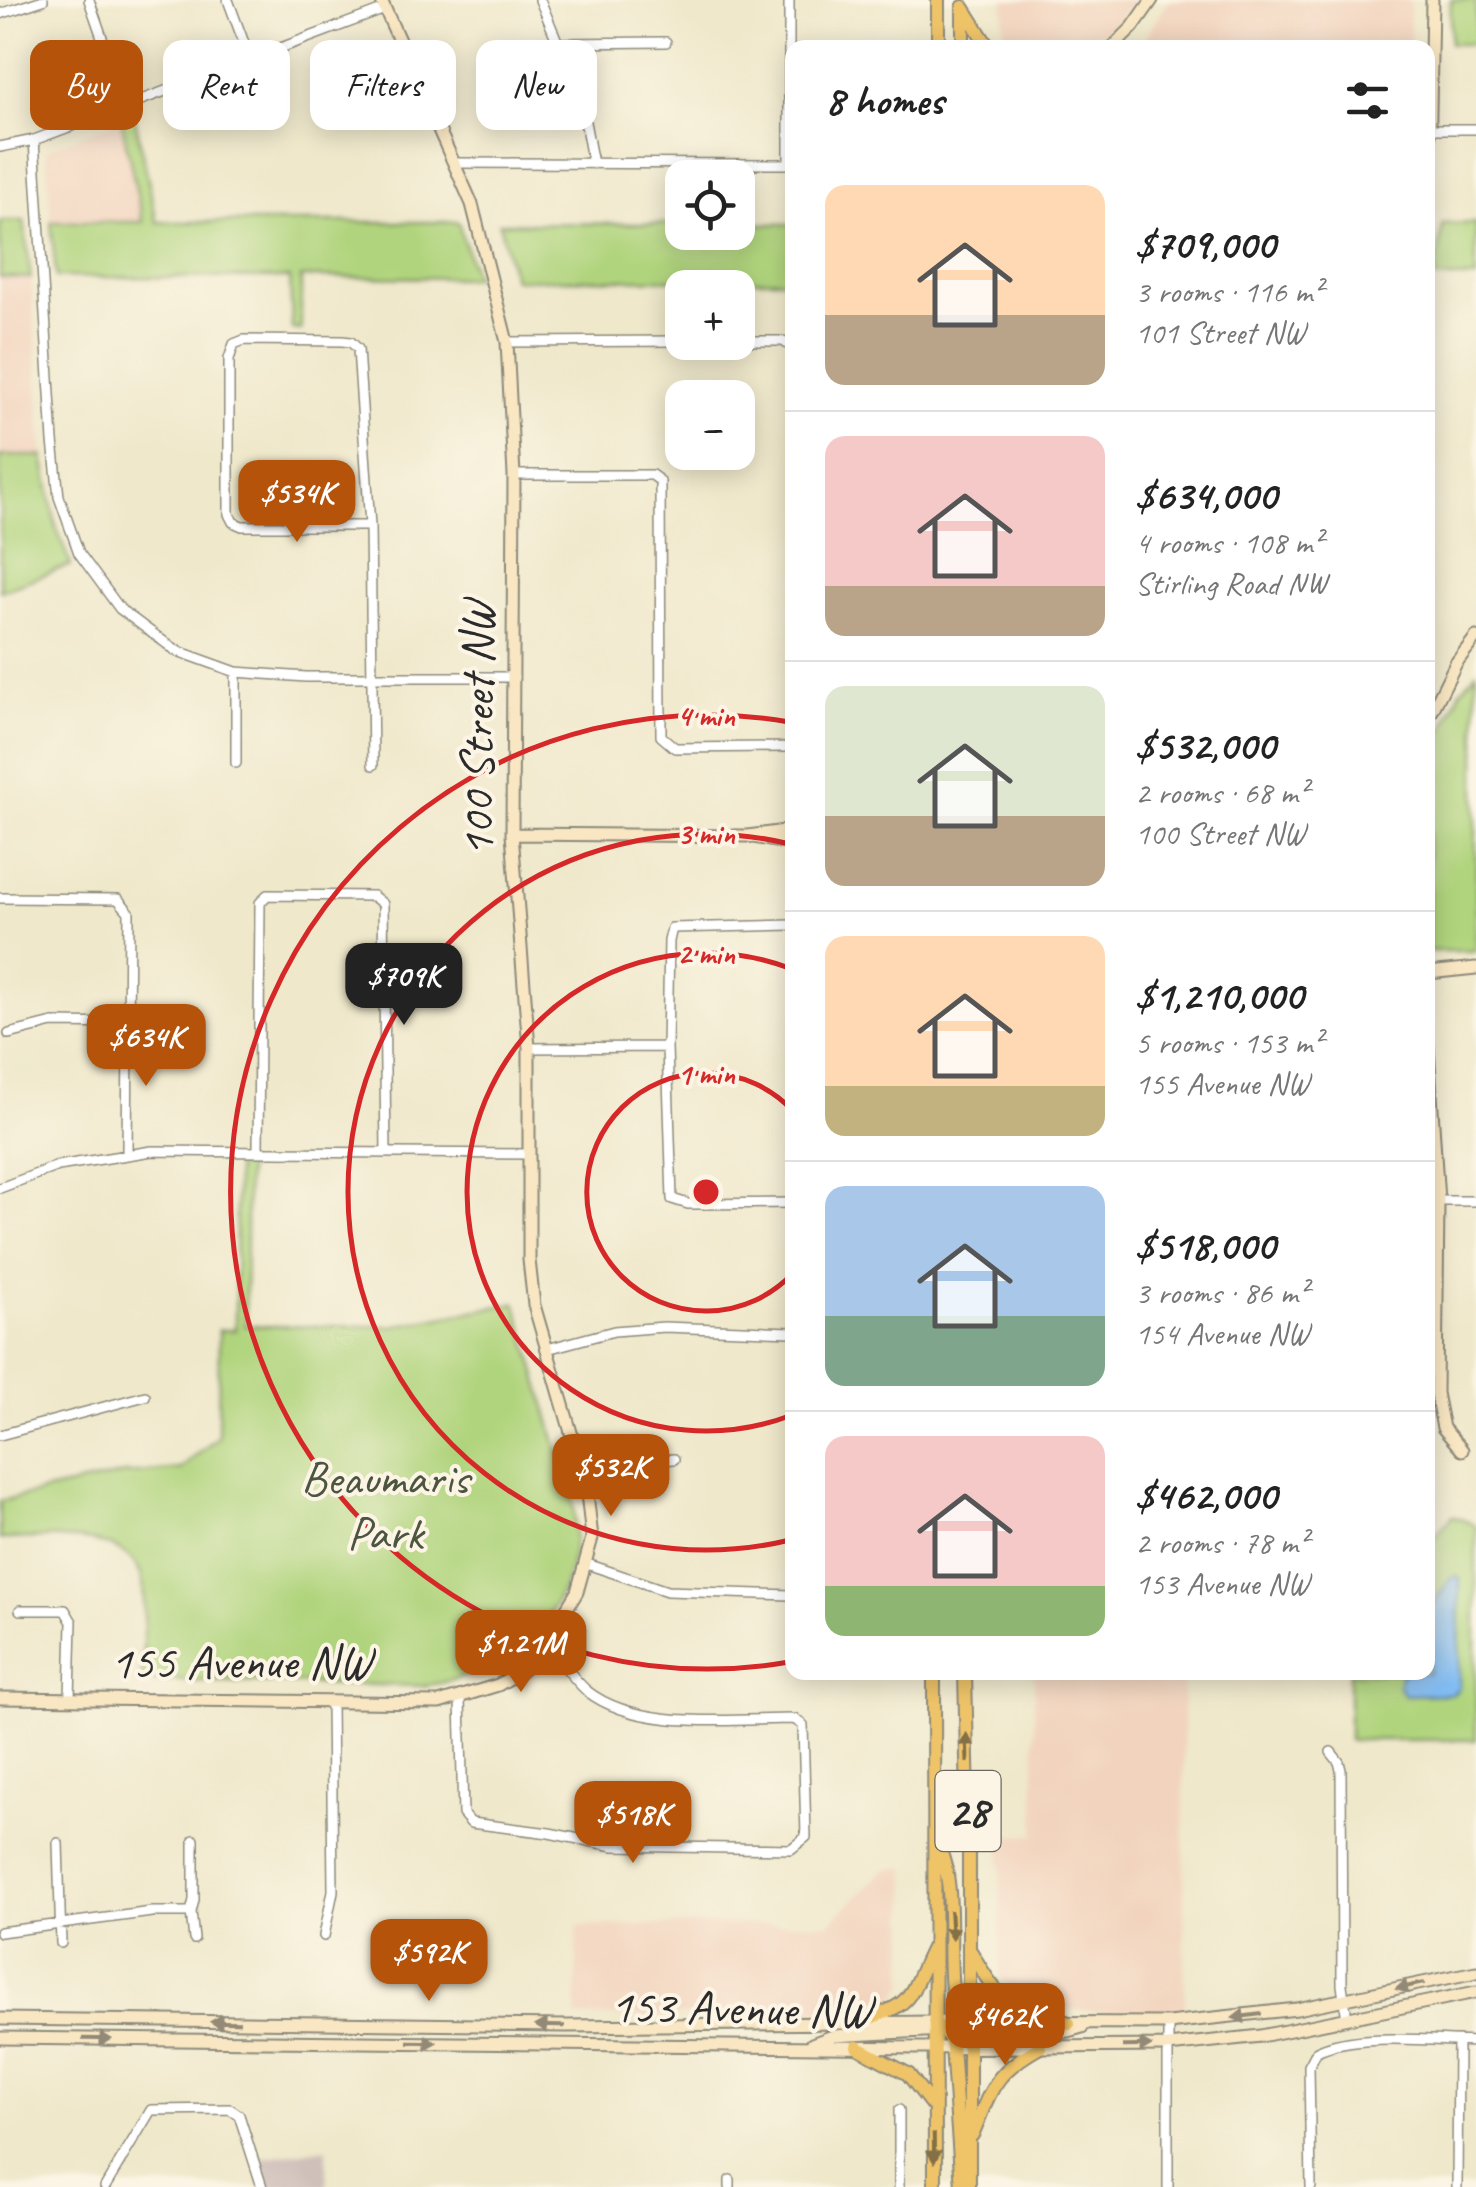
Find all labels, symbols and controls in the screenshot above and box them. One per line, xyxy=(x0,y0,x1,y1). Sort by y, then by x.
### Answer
chip: Buy xyxy=(30,40,143,130)
chip: Rent xyxy=(163,40,290,130)
chip: Filters xyxy=(310,40,456,130)
chip: New xyxy=(476,40,597,130)
icon: filters xyxy=(1340,73,1395,128)
text: 8 homes xyxy=(825,74,944,127)
map controls xyxy=(665,160,755,470)
button: locate xyxy=(665,160,755,250)
text: $709,000 xyxy=(1135,218,1275,271)
icon: home xyxy=(905,225,1025,345)
button: + xyxy=(665,270,755,360)
text: 3 rooms · 116 m² xyxy=(1135,271,1322,312)
text: 101 Street NW xyxy=(1135,312,1306,353)
button: − xyxy=(665,380,755,470)
pin: $534K xyxy=(227,460,367,545)
text: $634,000 xyxy=(1135,469,1277,522)
text: $534K xyxy=(260,472,334,513)
icon: home xyxy=(905,476,1025,596)
text: 4 rooms · 108 m² xyxy=(1135,522,1322,563)
text: Stirling Road NW xyxy=(1135,563,1327,604)
street label: 100 Street NW xyxy=(447,597,507,857)
text: 4 min xyxy=(677,697,736,735)
text: $532,000 xyxy=(1135,719,1275,772)
icon: home xyxy=(905,726,1025,846)
text: 2 rooms · 68 m² xyxy=(1135,772,1308,813)
text: 100 Street NW xyxy=(1135,813,1306,854)
text: 3 min xyxy=(677,815,736,853)
text: 2 min xyxy=(677,935,736,973)
pin: $709K xyxy=(334,943,474,1028)
text: $709K xyxy=(367,955,441,996)
text: $1,210,000 xyxy=(1135,969,1303,1022)
icon: home xyxy=(905,976,1025,1096)
pin: $634K xyxy=(76,1004,216,1089)
text: $634K xyxy=(109,1016,183,1057)
text: 5 rooms · 153 m² xyxy=(1135,1022,1322,1063)
text: 1 min xyxy=(677,1055,736,1093)
text: 155 Avenue NW xyxy=(1135,1063,1309,1104)
centre of rings xyxy=(688,1174,724,1210)
text: $518,000 xyxy=(1135,1219,1275,1272)
icon: home xyxy=(905,1226,1025,1346)
text: 3 rooms · 86 m² xyxy=(1135,1272,1308,1313)
text: 154 Avenue NW xyxy=(1135,1313,1309,1354)
pin: $532K xyxy=(541,1434,681,1519)
text: $532K xyxy=(574,1446,648,1487)
park label: Beaumaris Park xyxy=(301,1448,473,1563)
text: $462,000 xyxy=(1135,1469,1277,1522)
icon: home xyxy=(905,1476,1025,1596)
text: 2 rooms · 78 m² xyxy=(1135,1522,1308,1563)
text: 153 Avenue NW xyxy=(1135,1563,1309,1604)
pin: $1.21M xyxy=(440,1610,602,1695)
text: $1.21M xyxy=(477,1622,565,1663)
street label: 155 Avenue NW xyxy=(110,1632,376,1692)
one-way arrow xyxy=(958,1731,974,1763)
road number: 28 xyxy=(936,1771,1000,1851)
pin: $518K xyxy=(563,1781,703,1866)
text: $518K xyxy=(596,1793,670,1834)
one-way arrow xyxy=(943,1910,959,1942)
pin: $592K xyxy=(359,1919,499,2004)
text: $592K xyxy=(393,1931,465,1972)
street label: 153 Avenue NW xyxy=(610,1976,877,2040)
one-way arrow xyxy=(1394,1979,1425,1994)
pin: $462K xyxy=(935,1983,1075,2068)
text: $462K xyxy=(968,1995,1042,2036)
one-way arrow xyxy=(1231,2009,1262,2025)
one-way arrow xyxy=(209,2013,241,2029)
one-way arrow xyxy=(534,2018,566,2034)
one-way arrow xyxy=(82,2031,114,2047)
one-way arrow xyxy=(407,2035,439,2051)
one-way arrow xyxy=(1122,2038,1154,2054)
one-way arrow xyxy=(927,2132,943,2164)

